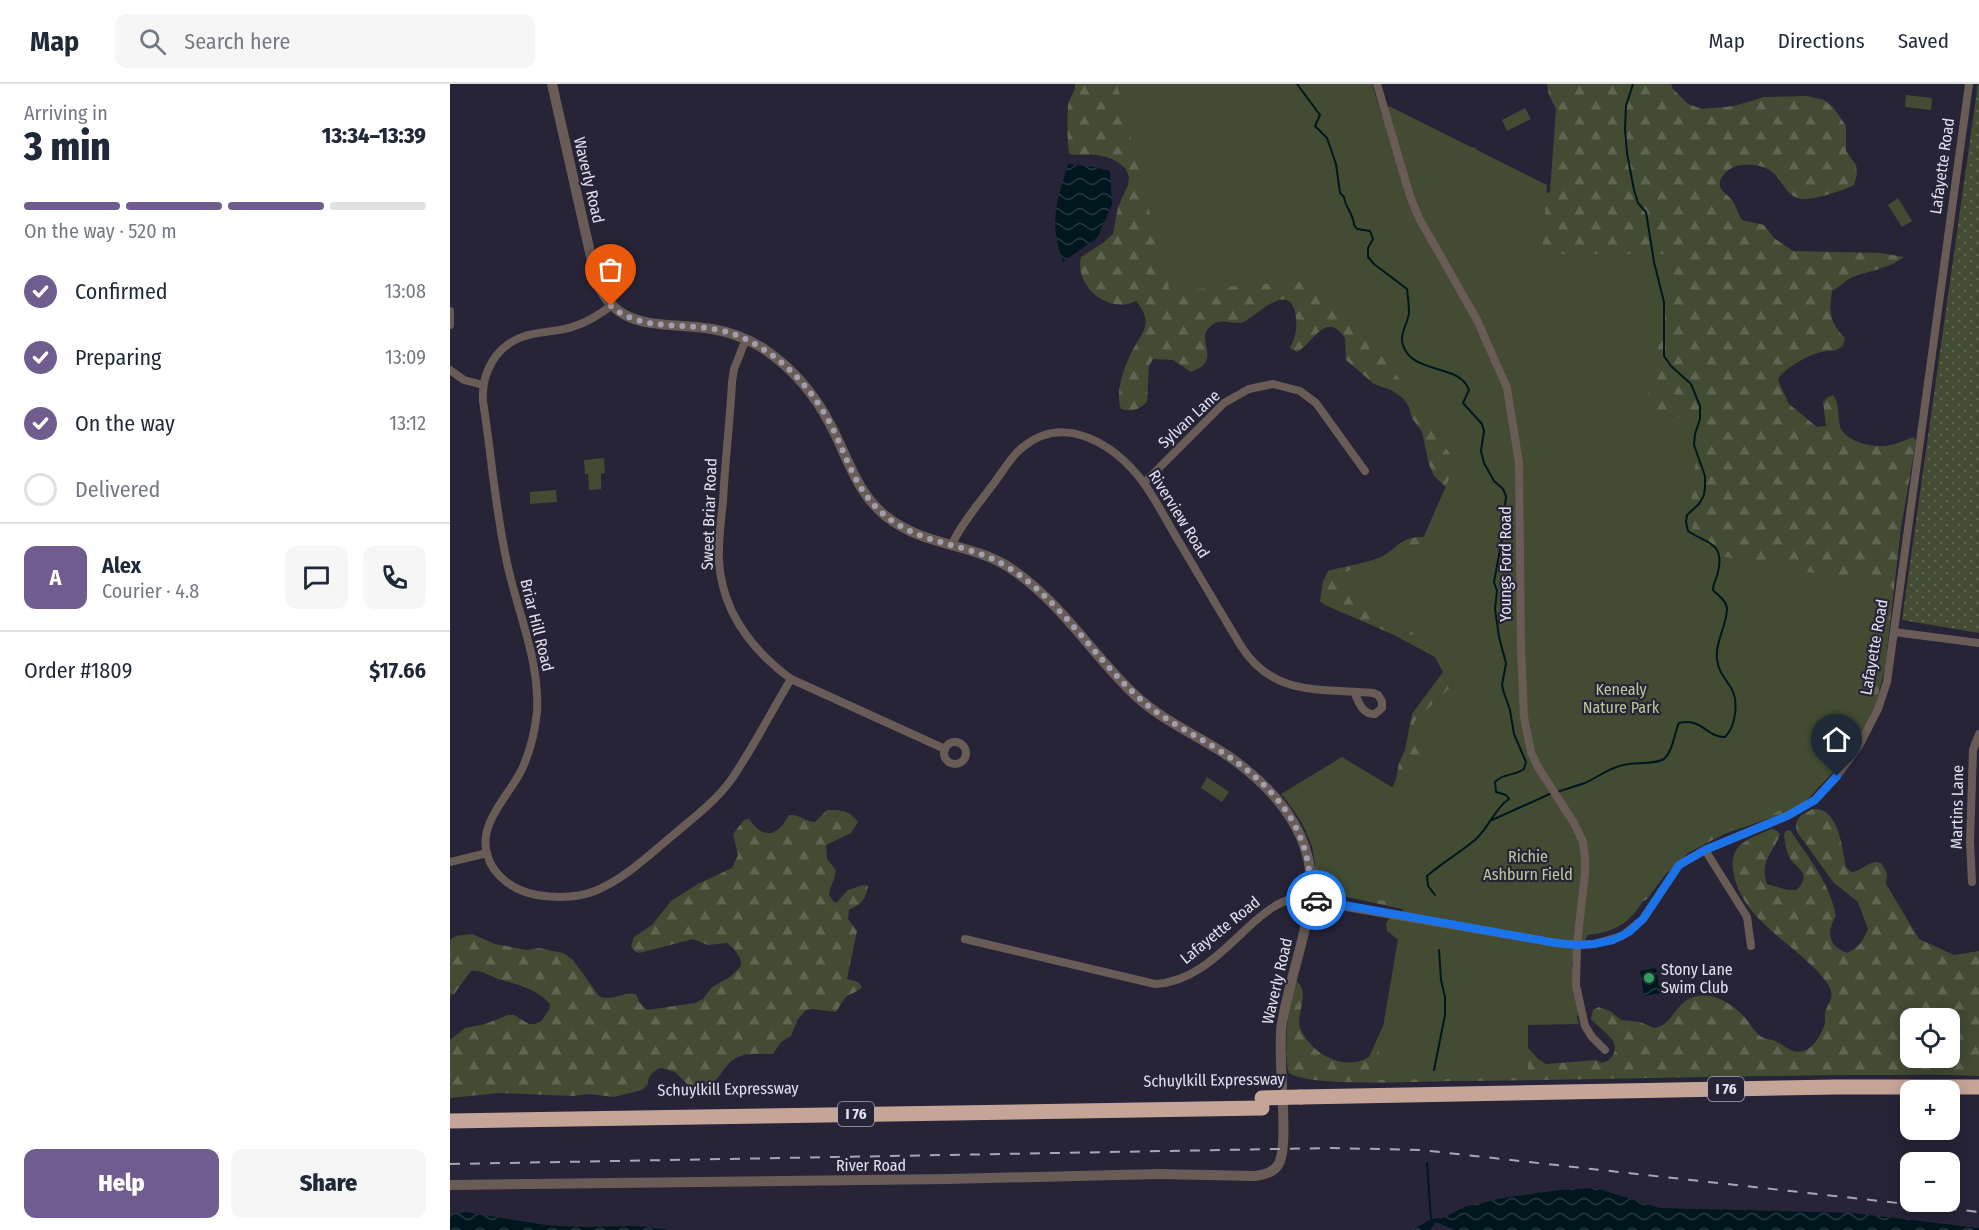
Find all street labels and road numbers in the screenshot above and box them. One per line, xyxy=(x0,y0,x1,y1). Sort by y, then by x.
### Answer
street label: Lafayette Road xyxy=(1926,117,1958,215)
street label: Waverly Road xyxy=(570,135,608,225)
street label: Sylvan Lane xyxy=(1154,386,1224,452)
street label: Sweet Briar Road xyxy=(698,458,720,570)
street label: Riverview Road xyxy=(1145,467,1213,561)
street label: Youngs Ford Road xyxy=(1496,506,1515,622)
street label: Briar Hill Road xyxy=(516,577,558,673)
street label: Lafayette Road xyxy=(1856,598,1892,696)
street label: Martins Lane xyxy=(1947,765,1967,849)
street label: Lafayette Road xyxy=(1176,892,1264,968)
street label: Waverly Road xyxy=(1258,936,1296,1026)
street label: Schuylkill Expressway xyxy=(1143,1069,1286,1091)
road number: I 76 xyxy=(1708,1077,1744,1101)
street label: Schuylkill Expressway xyxy=(657,1078,800,1100)
road number: I 76 xyxy=(838,1102,874,1126)
street label: River Road xyxy=(836,1156,906,1175)

